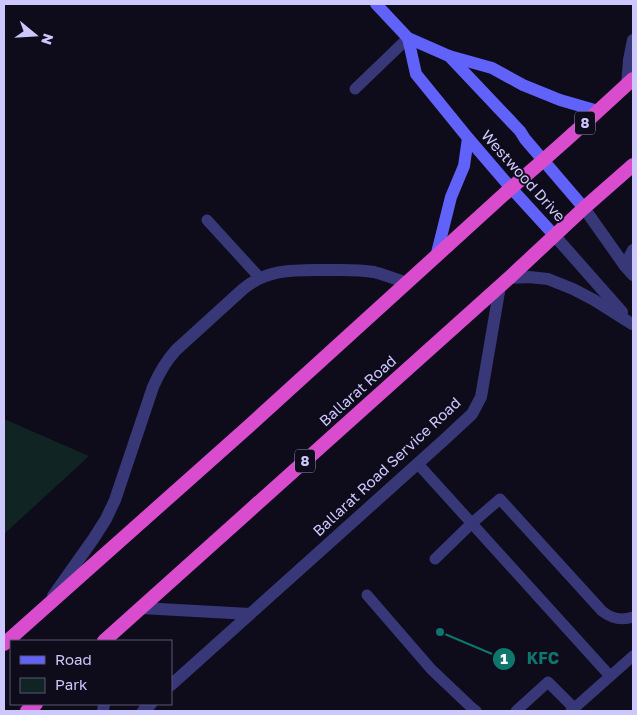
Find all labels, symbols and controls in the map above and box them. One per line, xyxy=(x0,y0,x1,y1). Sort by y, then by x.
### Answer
north arrow xyxy=(10,10,60,60)
text: N xyxy=(38,31,58,47)
road number: 8 xyxy=(575,112,595,134)
street label: Westwood Drive xyxy=(478,126,570,225)
street label: Ballarat Road xyxy=(315,351,399,429)
street label: Ballarat Road Service Road xyxy=(309,393,464,539)
road number: 8 xyxy=(295,450,315,472)
legend xyxy=(10,640,172,705)
callout: KFC xyxy=(491,643,569,674)
text: KFC xyxy=(527,648,559,668)
text: 1 xyxy=(500,649,508,667)
text: Road xyxy=(55,650,92,668)
text: Park xyxy=(55,675,88,693)

